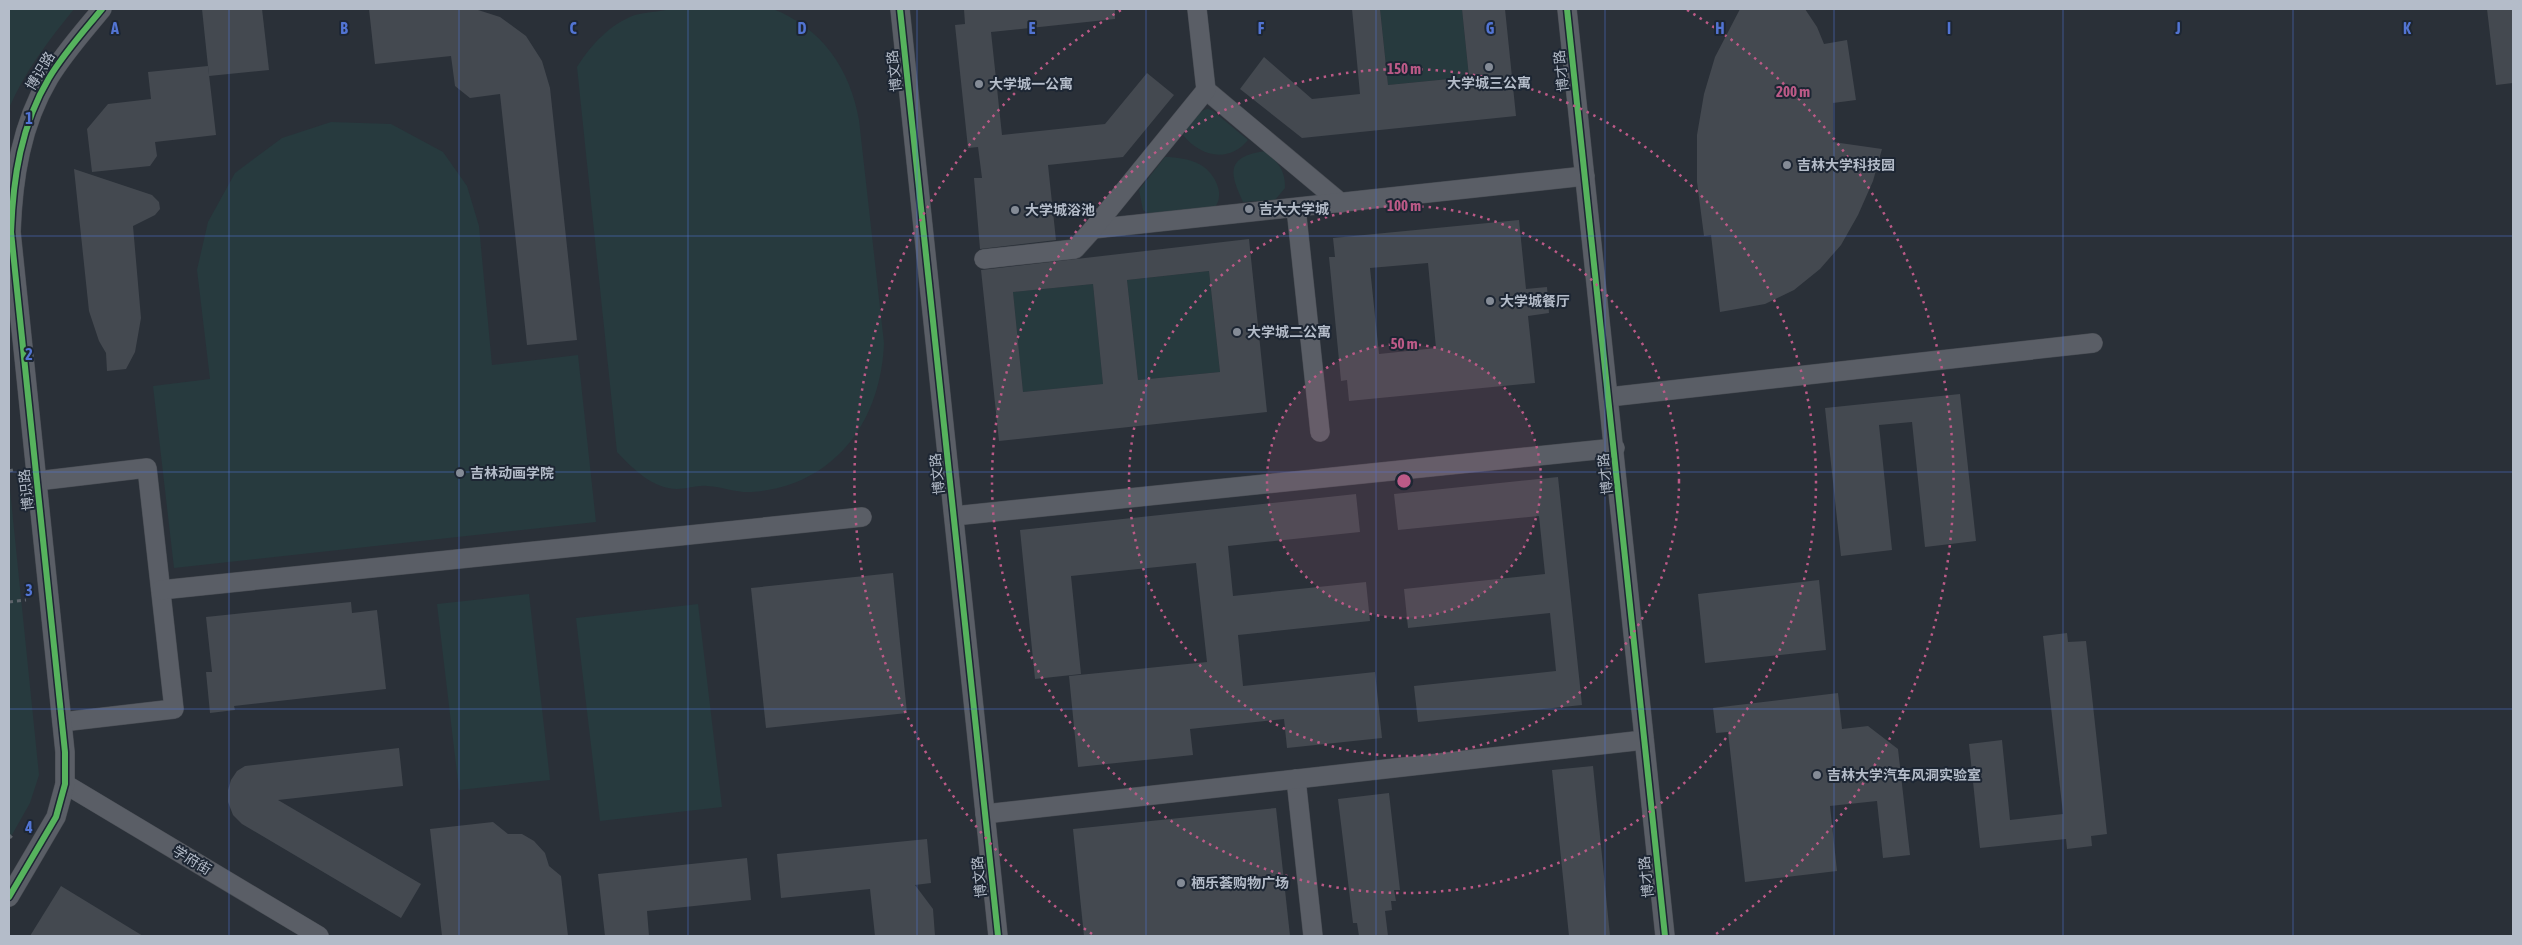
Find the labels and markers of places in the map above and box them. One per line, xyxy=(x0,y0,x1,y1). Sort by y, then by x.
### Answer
marker: 大学城三公寓 xyxy=(1483,61,1495,73)
place label: 大学城三公寓 xyxy=(1447,75,1531,91)
place label: 大学城一公寓 xyxy=(989,76,1073,92)
marker: 大学城一公寓 xyxy=(973,78,985,90)
place label: 吉林大学科技园 xyxy=(1797,157,1895,173)
marker: 吉林大学科技园 xyxy=(1781,159,1793,171)
place label: 吉大大学城 xyxy=(1259,201,1329,217)
place label: 大学城浴池 xyxy=(1025,202,1095,218)
marker: 吉大大学城 xyxy=(1243,203,1255,215)
marker: 大学城浴池 xyxy=(1009,204,1021,216)
place label: 大学城餐厅 xyxy=(1500,293,1570,309)
marker: 大学城餐厅 xyxy=(1484,295,1496,307)
place label: 大学城二公寓 xyxy=(1247,324,1331,340)
marker: 大学城二公寓 xyxy=(1231,326,1243,338)
place label: 吉林动画学院 xyxy=(470,465,554,481)
marker: 吉林动画学院 xyxy=(454,467,466,479)
centre of rings xyxy=(1395,472,1413,490)
place label: 吉林大学汽车风洞实验室 xyxy=(1827,767,1981,783)
marker: 吉林大学汽车风洞实验室 xyxy=(1811,769,1823,781)
place label: 栖乐荟购物广场 xyxy=(1191,875,1289,891)
marker: 栖乐荟购物广场 xyxy=(1175,877,1187,889)

